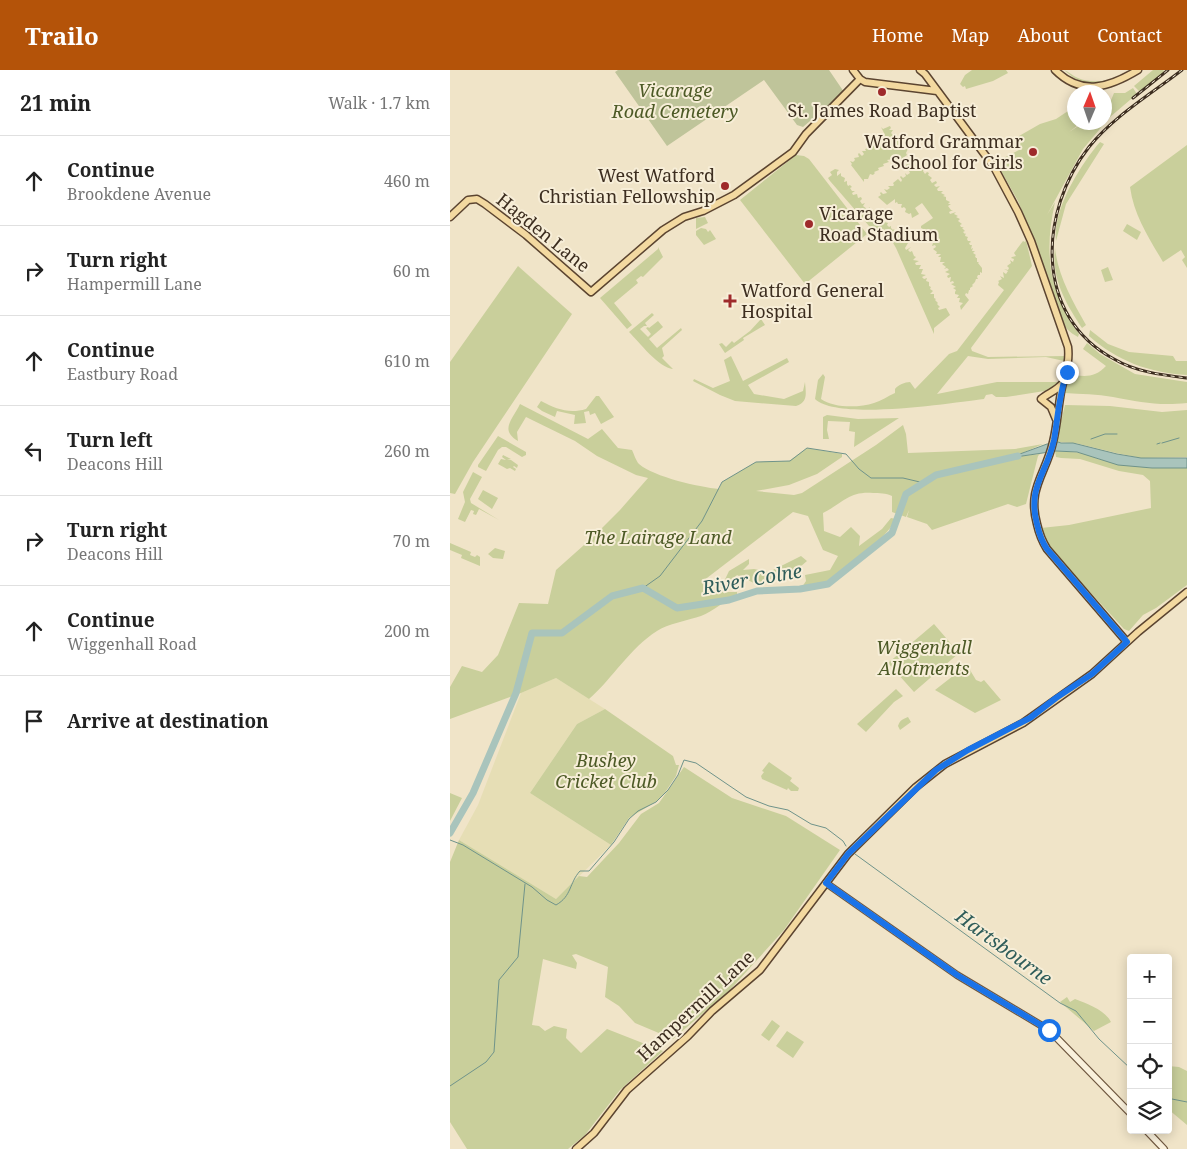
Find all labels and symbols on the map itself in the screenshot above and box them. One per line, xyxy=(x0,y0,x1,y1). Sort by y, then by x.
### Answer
park label: Vicarage Road Cemetery xyxy=(611,78,738,123)
north arrow xyxy=(1067,85,1112,130)
marker: St. James Road Baptist xyxy=(876,86,888,98)
place label: St. James Road Baptist xyxy=(788,98,976,122)
place label: Watford Grammar School for Girls xyxy=(864,129,1024,174)
marker: Watford Grammar School for Girls xyxy=(1027,146,1039,158)
place label: West Watford Christian Fellowship xyxy=(539,163,715,208)
marker: West Watford Christian Fellowship xyxy=(719,180,731,192)
street label: Hagden Lane xyxy=(492,187,595,277)
place label: Vicarage Road Stadium xyxy=(819,201,939,246)
marker: Vicarage Road Stadium xyxy=(803,218,815,230)
place label: Watford General Hospital xyxy=(741,278,884,323)
marker: Watford General Hospital xyxy=(723,294,737,308)
route end xyxy=(1056,361,1079,384)
park label: The Lairage Land xyxy=(584,525,732,549)
water label: River Colne xyxy=(699,557,804,601)
park label: Wiggenhall Allotments xyxy=(876,635,973,680)
park label: Bushey Cricket Club xyxy=(555,748,657,793)
water label: Hartsbourne xyxy=(950,903,1058,991)
street label: Hampermill Lane xyxy=(632,945,759,1066)
route start xyxy=(1038,1019,1061,1042)

